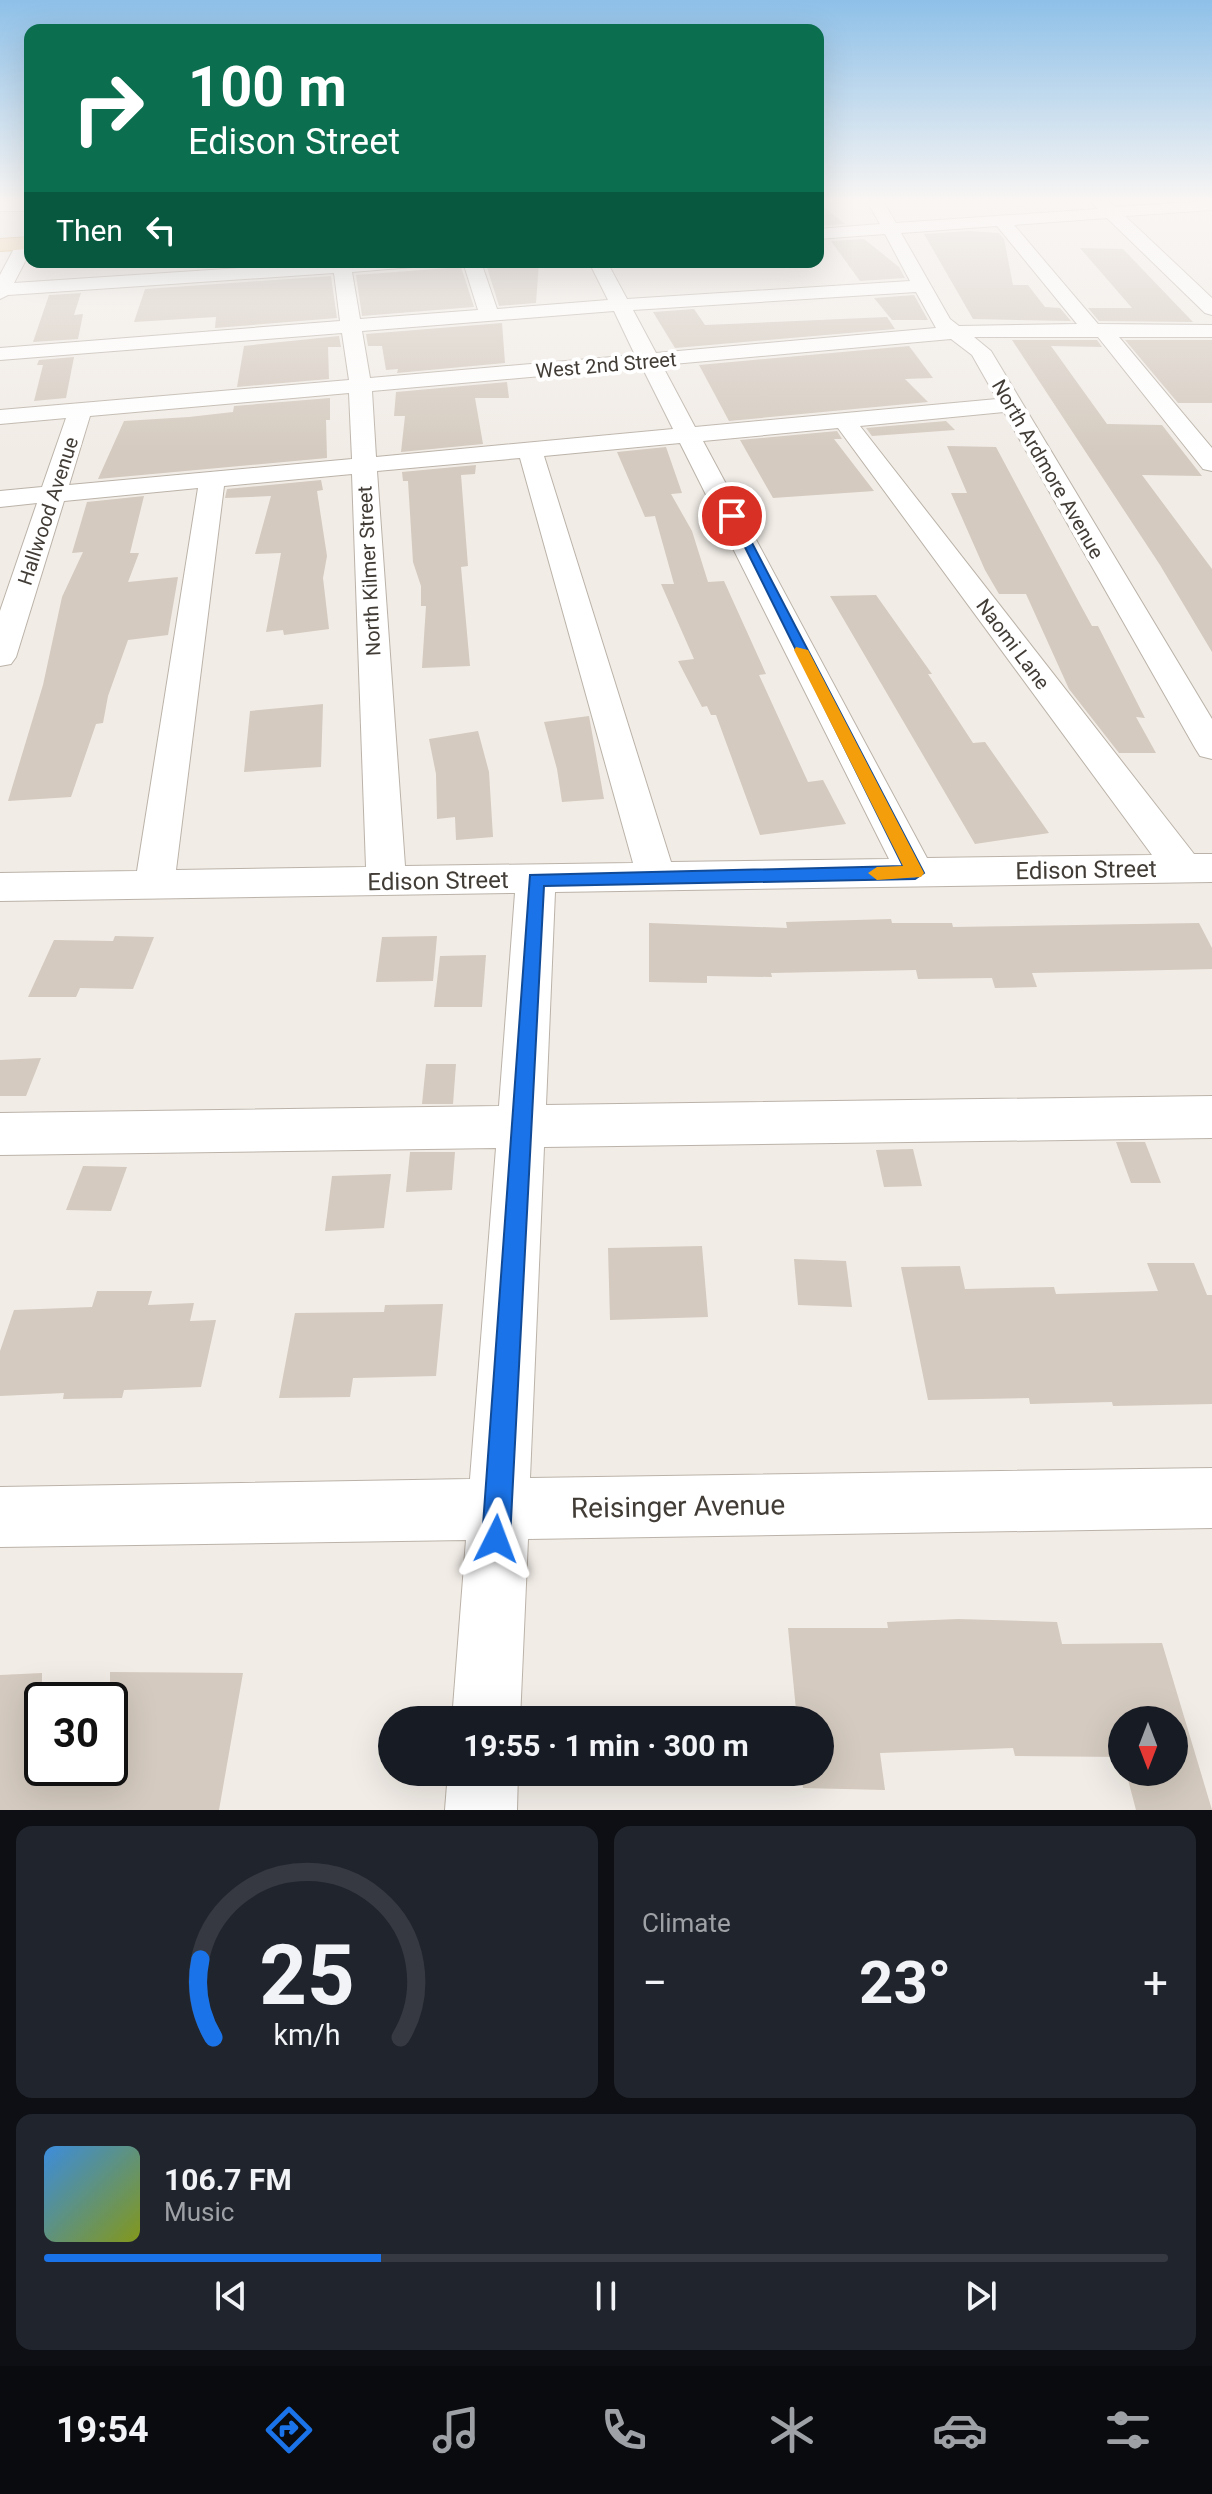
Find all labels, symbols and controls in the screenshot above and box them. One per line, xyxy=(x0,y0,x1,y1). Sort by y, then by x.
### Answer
text: 100 m xyxy=(188,54,347,120)
icon: right xyxy=(56,56,160,160)
text: Edison Street xyxy=(188,121,400,163)
icon: left xyxy=(139,208,183,252)
text: Then xyxy=(56,213,123,248)
street label: West 2nd Street xyxy=(535,347,677,383)
street label: North Ardmore Avenue xyxy=(987,375,1109,563)
street label: Hallwood Avenue xyxy=(13,434,83,588)
pin xyxy=(698,482,766,550)
street label: North Kilmer Street xyxy=(353,485,385,657)
icon: arrive xyxy=(710,494,754,538)
street label: Naomi Lane xyxy=(971,594,1055,694)
street label: Edison Street xyxy=(1015,855,1157,885)
street label: Edison Street xyxy=(367,866,509,896)
street label: Reisinger Avenue xyxy=(571,1488,785,1525)
position arrow xyxy=(454,1497,538,1581)
speed limit sign: 30 xyxy=(24,1682,128,1786)
north arrow xyxy=(1108,1706,1188,1786)
map controls xyxy=(1108,1706,1188,1786)
text: 19:55 · 1 min · 300 m xyxy=(463,1728,749,1763)
text: Climate xyxy=(642,1908,731,1938)
text: 25 xyxy=(259,1927,355,2024)
text: 23° xyxy=(859,1947,951,2018)
text: − xyxy=(642,1957,667,2009)
text: + xyxy=(1143,1957,1168,2009)
text: km/h xyxy=(273,2018,341,2052)
text: 106.7 FM xyxy=(164,2162,292,2197)
text: Music xyxy=(164,2197,234,2227)
icon: previous xyxy=(209,2274,253,2318)
icon: pause xyxy=(584,2274,628,2318)
icon: next xyxy=(959,2274,1003,2318)
icon: directions xyxy=(261,2402,317,2458)
icon: music xyxy=(428,2402,484,2458)
icon: phone xyxy=(596,2402,652,2458)
icon: climate xyxy=(764,2402,820,2458)
icon: car xyxy=(932,2402,988,2458)
icon: filters xyxy=(1100,2402,1156,2458)
text: 19:54 xyxy=(56,2409,149,2451)

